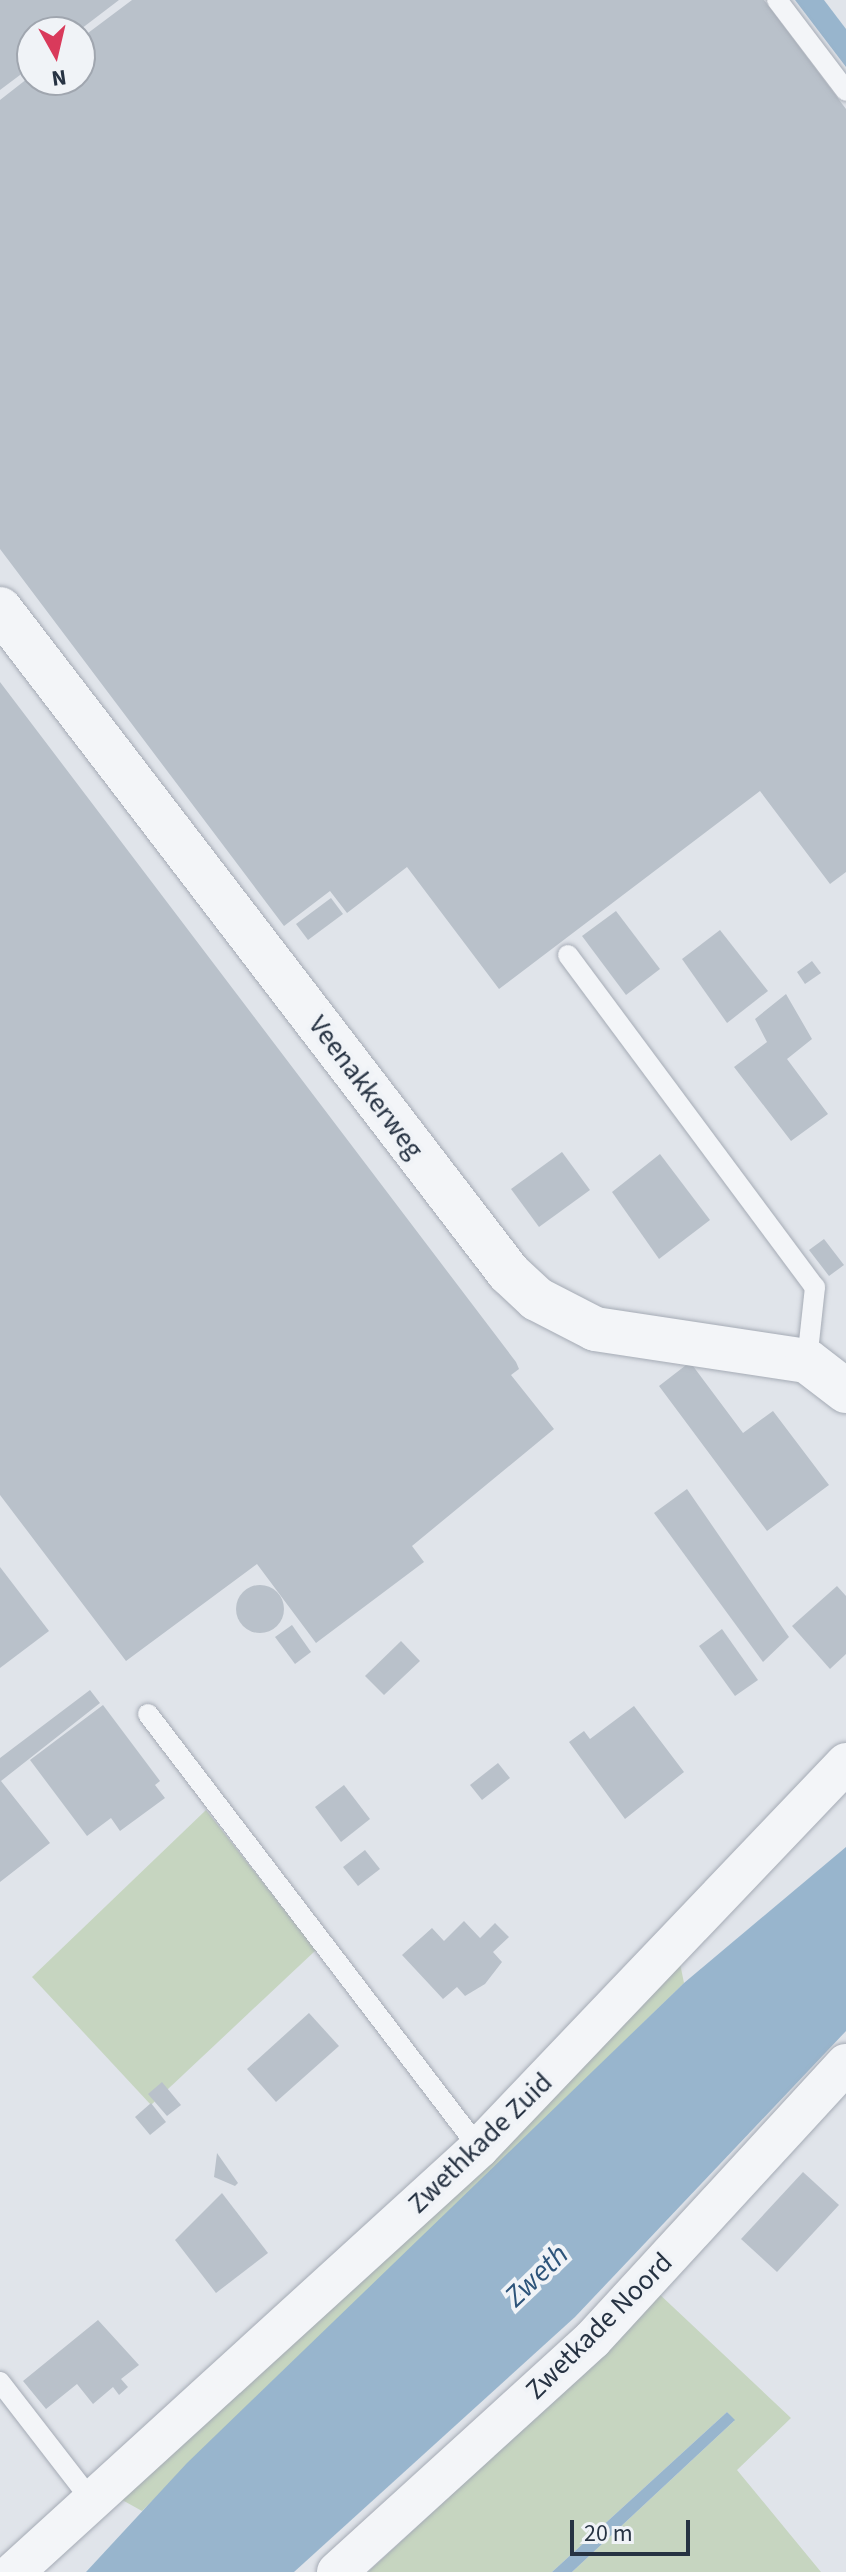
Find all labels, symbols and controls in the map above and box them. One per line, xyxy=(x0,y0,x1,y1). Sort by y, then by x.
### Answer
north arrow xyxy=(16,16,96,96)
text: N xyxy=(50,61,69,95)
street label: Veenakkerweg xyxy=(301,1009,431,1165)
street label: Zwethkade Zuid xyxy=(401,2066,559,2220)
water label: Zweth xyxy=(498,2237,576,2315)
street label: Zwetkade Noord xyxy=(519,2246,679,2406)
scale bar xyxy=(574,2504,694,2554)
text: 20 m xyxy=(584,2516,633,2551)

